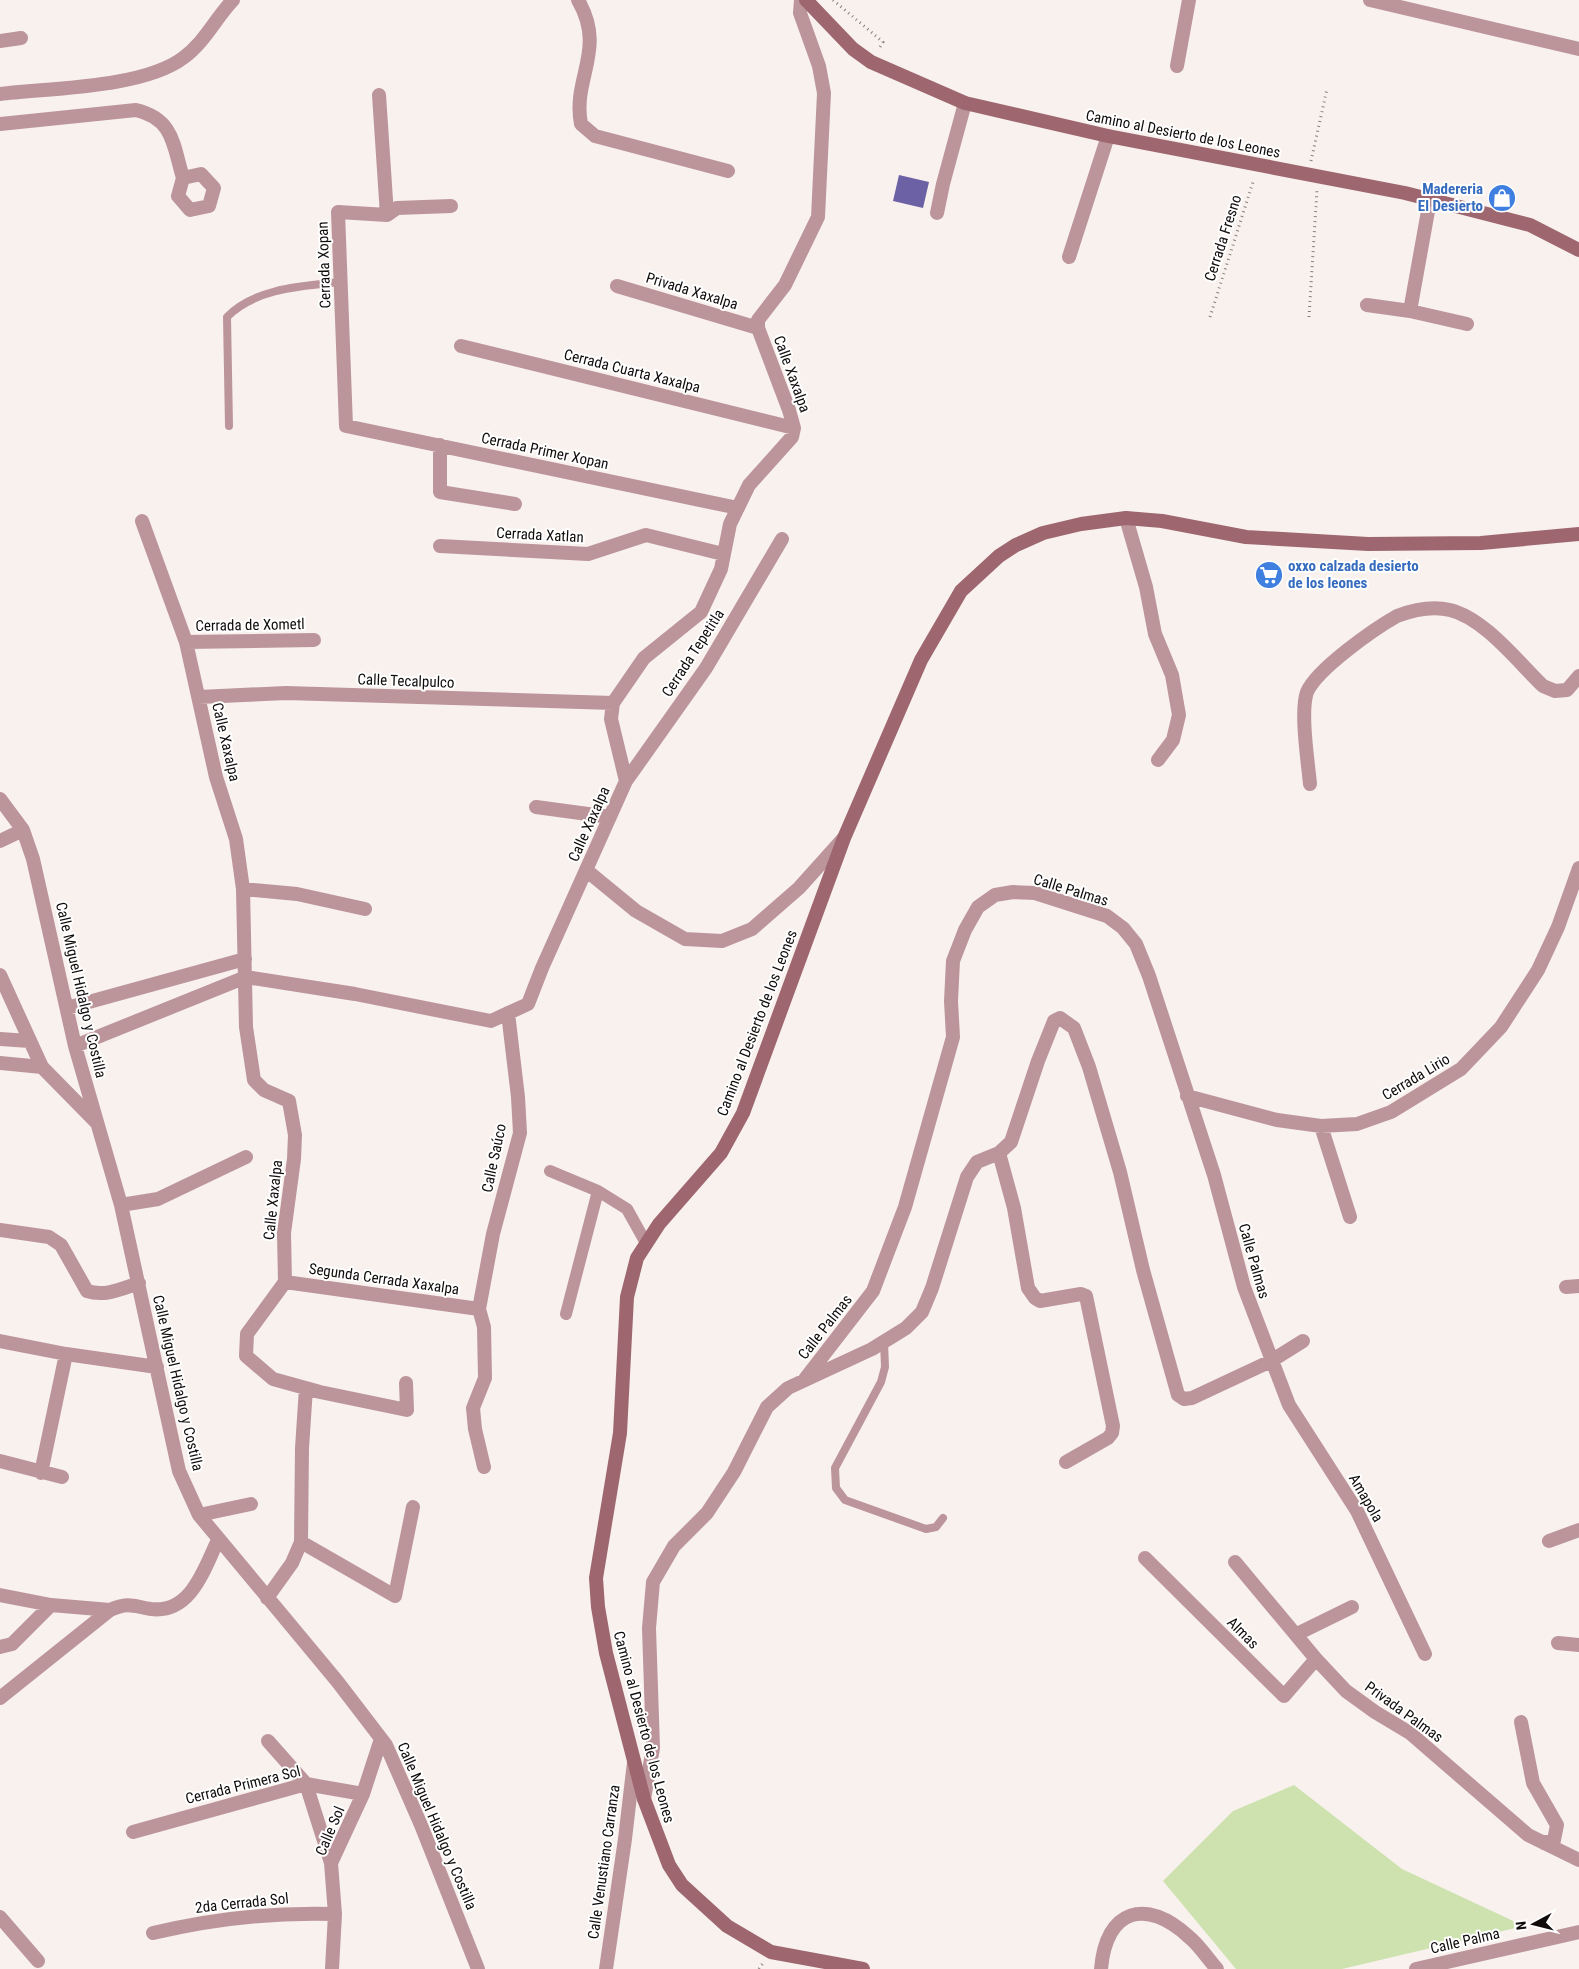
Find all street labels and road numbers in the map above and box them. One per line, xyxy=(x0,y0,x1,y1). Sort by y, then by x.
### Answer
street label: Camino al Desierto de los Leones xyxy=(1084,106,1282,162)
street label: Cerrada Fresno xyxy=(1201,193,1245,283)
street label: Cerrada Xopan xyxy=(313,221,335,309)
street label: Privada Xaxalpa xyxy=(644,268,740,314)
street label: Calle Xaxalpa xyxy=(770,333,814,415)
street label: Cerrada Cuarta Xaxalpa xyxy=(562,345,702,397)
street label: Cerrada Primer Xopan xyxy=(480,429,610,473)
street label: Cerrada Xatlan xyxy=(496,524,584,546)
street label: Cerrada Tepetitla xyxy=(658,606,728,700)
street label: Cerrada de Xometl xyxy=(195,615,305,635)
street label: Calle Tecalpulco xyxy=(357,670,455,692)
street label: Calle Xaxalpa xyxy=(208,701,244,783)
street label: Calle Xaxalpa xyxy=(564,784,614,864)
street label: Calle Palmas xyxy=(1031,870,1111,910)
street label: Calle Miguel Hidalgo y Costilla xyxy=(52,900,110,1080)
street label: Camino al Desierto de los Leones xyxy=(713,927,801,1119)
street label: Cerrada Lirio xyxy=(1379,1050,1453,1104)
street label: Calle Saúco xyxy=(478,1122,510,1194)
street label: Calle Xaxalpa xyxy=(260,1159,286,1241)
street label: Calle Palmas xyxy=(1235,1221,1273,1301)
street label: Segunda Cerrada Xaxalpa xyxy=(308,1260,460,1298)
street label: Calle Palmas xyxy=(794,1291,856,1363)
street label: Calle Miguel Hidalgo y Costilla xyxy=(149,1293,207,1473)
street label: Amapola xyxy=(1345,1471,1387,1525)
street label: Almas xyxy=(1223,1613,1263,1653)
street label: Camino al Desierto de los Leones xyxy=(610,1629,678,1825)
street label: Privada Palmas xyxy=(1361,1678,1447,1746)
street label: Calle Miguel Hidalgo y Costilla xyxy=(394,1740,480,1912)
street label: Cerrada Primera Sol xyxy=(184,1762,302,1808)
street label: Calle Venustiano Carranza xyxy=(584,1784,624,1940)
street label: Calle Sol xyxy=(312,1804,348,1858)
street label: 2da Cerrada Sol xyxy=(194,1889,290,1917)
street label: Calle Palma xyxy=(1429,1924,1501,1958)

